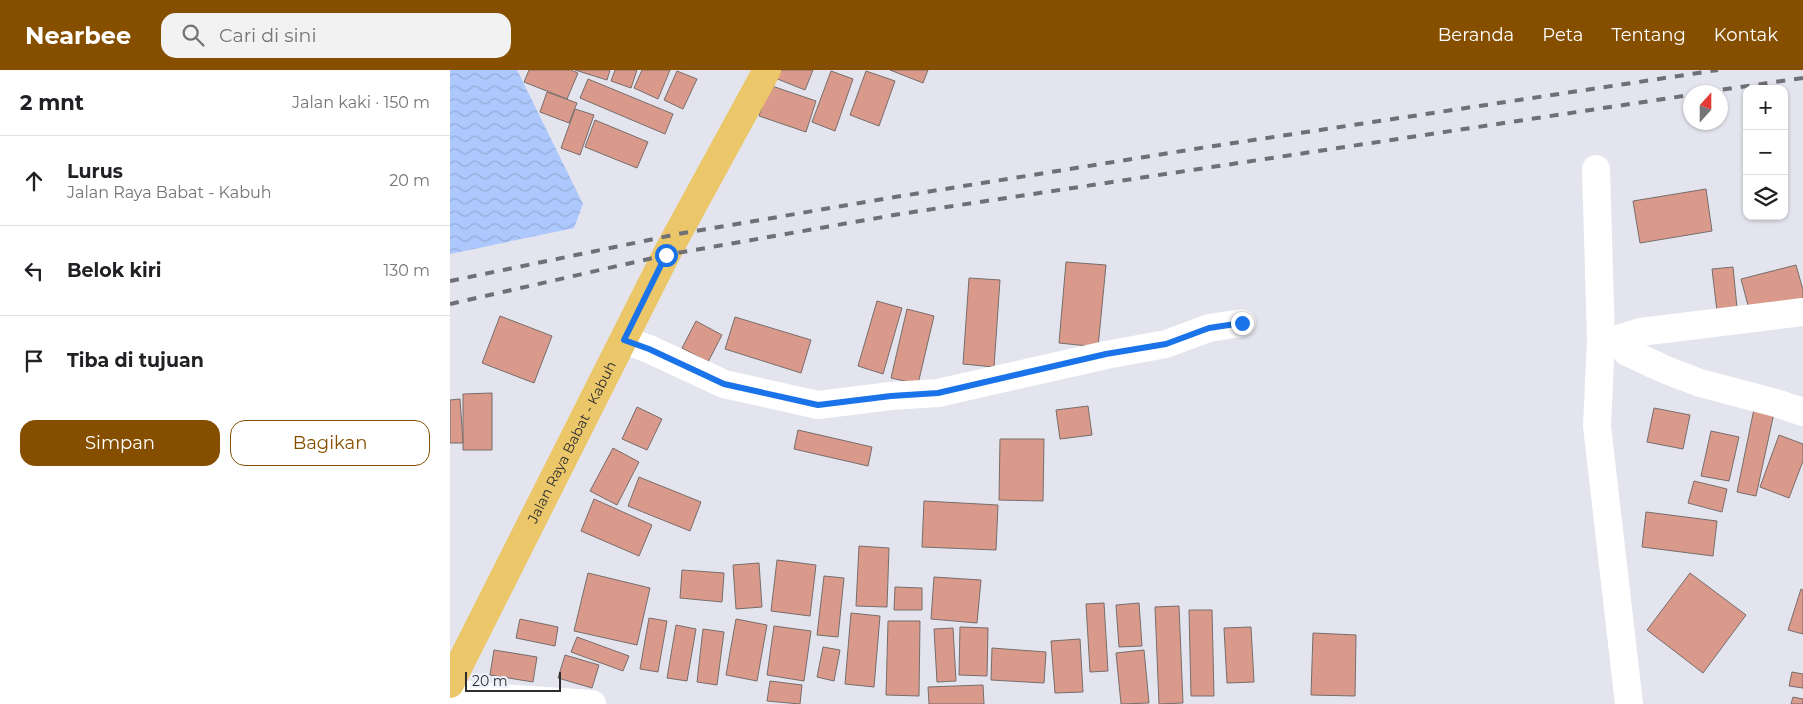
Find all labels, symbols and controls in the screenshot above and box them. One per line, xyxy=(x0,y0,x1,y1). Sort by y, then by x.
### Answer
search box xyxy=(161,13,511,58)
text: Nearbee xyxy=(25,21,131,50)
icon: search xyxy=(179,21,207,49)
text: Cari di sini xyxy=(219,24,317,47)
text: Beranda xyxy=(1438,24,1514,46)
text: Peta xyxy=(1542,24,1583,46)
text: Tentang xyxy=(1611,24,1686,46)
text: Kontak xyxy=(1714,24,1778,46)
north arrow xyxy=(1683,85,1728,130)
map controls xyxy=(1743,85,1788,220)
button: + xyxy=(1743,85,1788,130)
text: 2 mnt xyxy=(20,90,84,115)
text: Jalan kaki · 150 m xyxy=(292,93,430,112)
button: − xyxy=(1743,130,1788,175)
text: Lurus xyxy=(67,160,123,183)
icon: ahead xyxy=(20,167,48,195)
text: 20 m xyxy=(389,171,430,190)
button: layers xyxy=(1743,175,1788,220)
text: Jalan Raya Babat - Kabuh xyxy=(67,183,272,202)
route start xyxy=(655,244,678,267)
icon: left xyxy=(20,257,48,285)
text: Belok kiri xyxy=(67,259,162,282)
text: 130 m xyxy=(383,261,430,280)
route end xyxy=(1231,312,1254,335)
icon: arrive xyxy=(20,347,48,375)
text: Tiba di tujuan xyxy=(67,349,204,372)
street label: Jalan Raya Babat - Kabuh xyxy=(523,358,620,527)
button: Simpan xyxy=(20,420,220,466)
button: Bagikan xyxy=(230,420,430,466)
scale bar xyxy=(465,669,561,692)
text: 20 m xyxy=(472,672,508,690)

